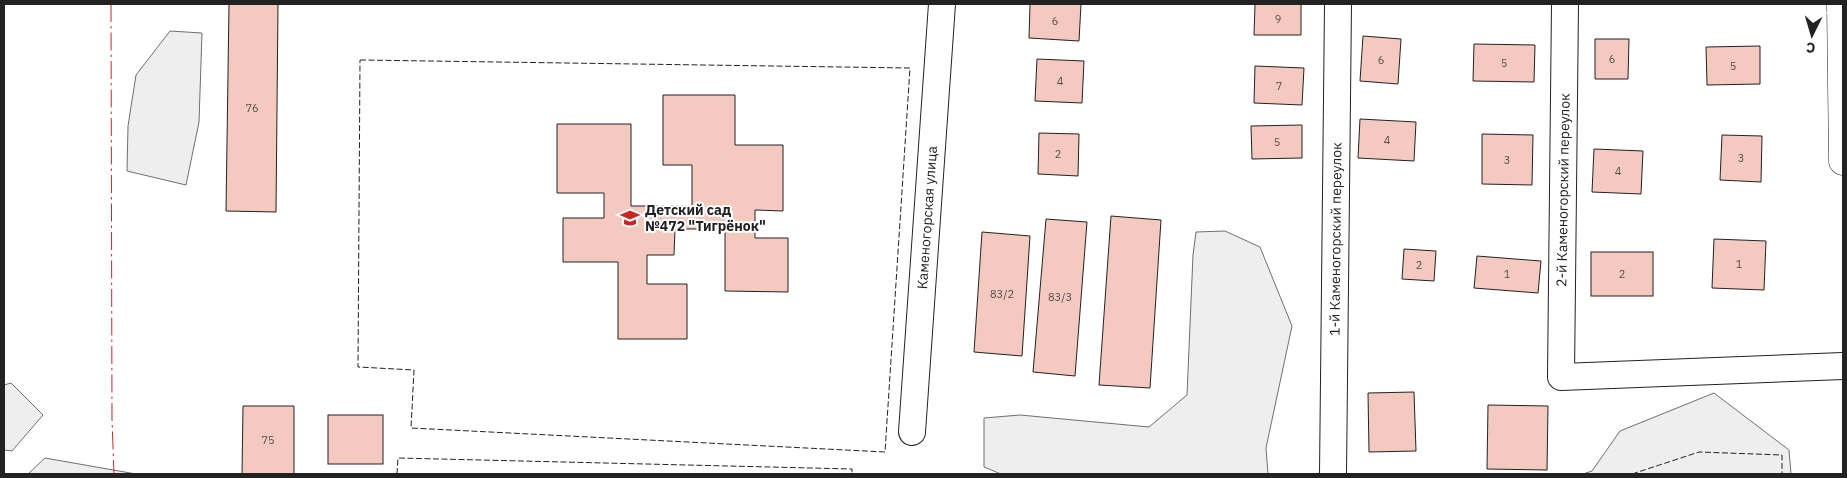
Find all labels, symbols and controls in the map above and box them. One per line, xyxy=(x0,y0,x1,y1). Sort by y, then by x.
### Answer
north arrow xyxy=(1787,10,1837,60)
house number: 9 xyxy=(1275,12,1281,26)
house number: 6 xyxy=(1052,14,1058,28)
text: С xyxy=(1806,39,1816,57)
house number: 6 xyxy=(1609,52,1615,66)
house number: 6 xyxy=(1378,53,1384,67)
house number: 5 xyxy=(1501,56,1507,70)
house number: 5 xyxy=(1730,59,1736,73)
house number: 4 xyxy=(1057,74,1064,88)
house number: 7 xyxy=(1276,79,1282,93)
street label: 2-й Каменогорский переулок xyxy=(1552,93,1574,287)
house number: 76 xyxy=(245,101,259,115)
house number: 4 xyxy=(1384,133,1391,147)
house number: 5 xyxy=(1274,135,1280,149)
street label: 1-й Каменогорский переулок xyxy=(1325,142,1346,336)
street label: Каменогорская улица xyxy=(913,145,941,290)
house number: 2 xyxy=(1055,147,1061,161)
house number: 3 xyxy=(1738,151,1744,165)
house number: 3 xyxy=(1504,153,1510,167)
house number: 4 xyxy=(1615,164,1622,178)
place label: Детский сад №472 "Тигрёнок" xyxy=(645,201,766,235)
school or university icon: Детский сад №472 "Тигрёнок" xyxy=(619,207,641,229)
house number: 1 xyxy=(1736,257,1743,271)
house number: 2 xyxy=(1416,258,1422,272)
house number: 1 xyxy=(1504,267,1511,281)
house number: 2 xyxy=(1619,267,1625,281)
house number: 83/2 xyxy=(990,287,1014,301)
house number: 83/3 xyxy=(1048,290,1072,304)
house number: 75 xyxy=(261,433,275,447)

